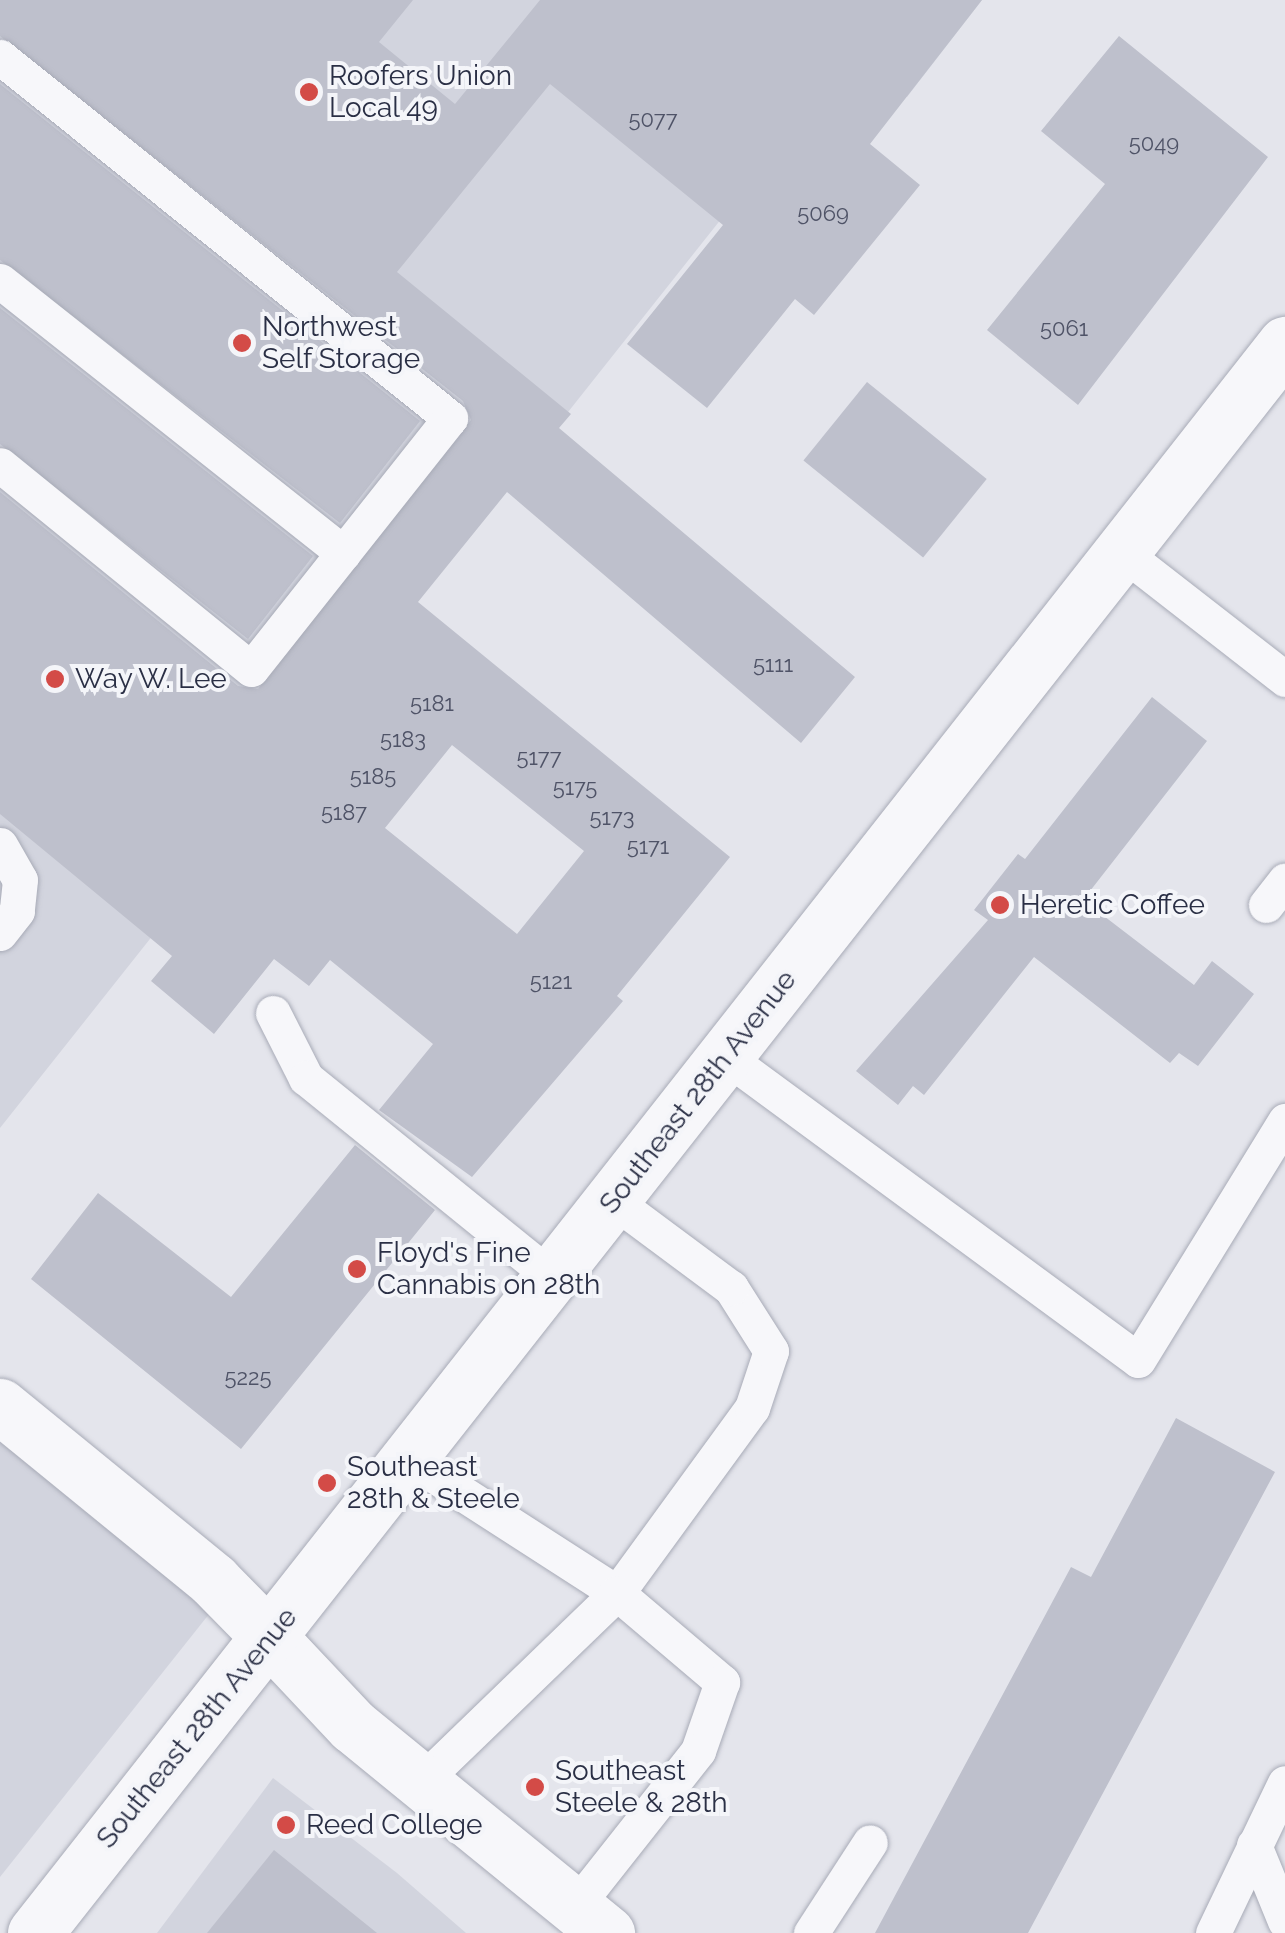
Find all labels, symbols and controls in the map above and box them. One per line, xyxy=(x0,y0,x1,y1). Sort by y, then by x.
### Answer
place label: Roofers Union Local 49 xyxy=(329,59,512,125)
marker: Roofers Union Local 49 xyxy=(298,81,320,103)
house number: 5077 xyxy=(629,107,677,133)
house number: 5049 xyxy=(1129,131,1179,157)
house number: 5069 xyxy=(797,201,849,227)
place label: Northwest Self Storage xyxy=(262,310,421,376)
house number: 5061 xyxy=(1040,316,1088,342)
marker: Northwest Self Storage xyxy=(231,332,253,354)
house number: 5111 xyxy=(753,652,793,678)
place label: Way W. Lee xyxy=(75,662,229,696)
marker: Way W. Lee xyxy=(44,668,66,690)
house number: 5181 xyxy=(410,691,454,717)
house number: 5183 xyxy=(380,727,426,753)
house number: 5177 xyxy=(517,745,561,771)
house number: 5185 xyxy=(350,764,396,790)
house number: 5175 xyxy=(553,775,597,801)
house number: 5187 xyxy=(321,800,367,826)
house number: 5173 xyxy=(590,805,634,831)
house number: 5171 xyxy=(627,834,669,860)
place label: Heretic Coffee xyxy=(1020,888,1205,922)
marker: Heretic Coffee xyxy=(989,894,1011,916)
street label: Southeast 28th Avenue xyxy=(592,963,804,1221)
house number: 5121 xyxy=(530,969,572,995)
place label: Floyd's Fine Cannabis on 28th xyxy=(377,1236,600,1302)
marker: Floyd's Fine Cannabis on 28th xyxy=(346,1258,368,1280)
house number: 5225 xyxy=(225,1365,271,1391)
place label: Southeast 28th & Steele xyxy=(347,1450,520,1516)
marker: Southeast 28th & Steele xyxy=(316,1472,338,1494)
street label: Southeast 28th Avenue xyxy=(90,1601,304,1855)
place label: Southeast Steele & 28th xyxy=(555,1754,728,1820)
marker: Southeast Steele & 28th xyxy=(524,1776,546,1798)
place label: Reed College xyxy=(306,1808,483,1842)
marker: Reed College xyxy=(275,1814,297,1836)

